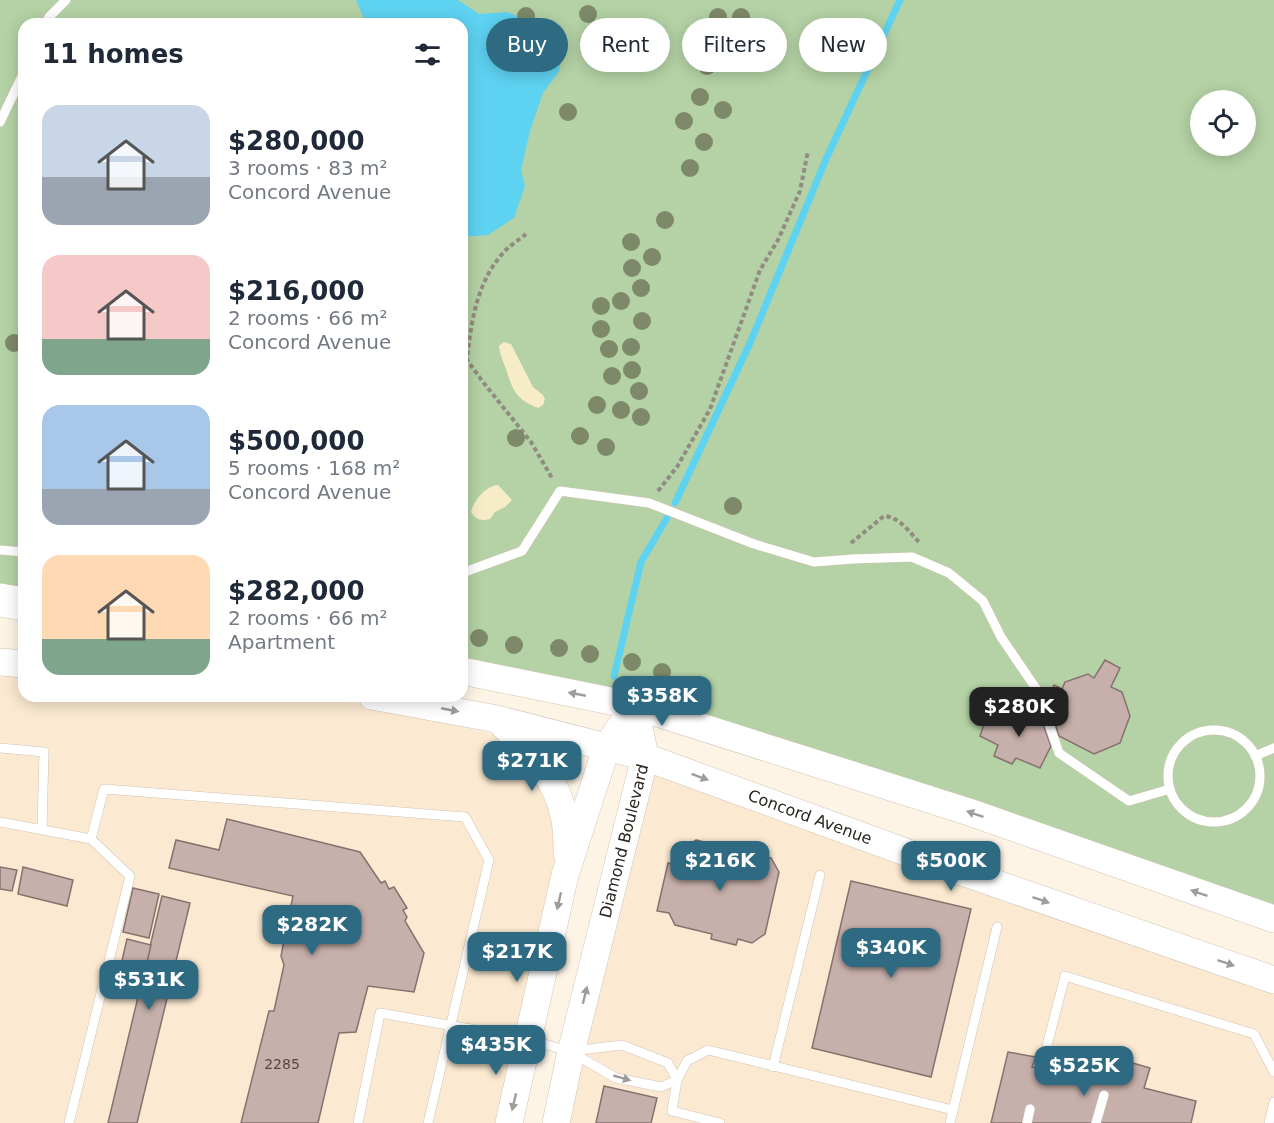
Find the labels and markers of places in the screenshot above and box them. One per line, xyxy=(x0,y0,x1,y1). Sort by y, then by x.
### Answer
pin: $358K xyxy=(620,676,704,727)
pin: $280K xyxy=(977,687,1061,738)
pin: $271K xyxy=(490,741,574,792)
pin: $216K xyxy=(678,841,762,892)
pin: $500K xyxy=(909,841,993,892)
pin: $282K xyxy=(270,905,354,956)
pin: $340K xyxy=(849,928,933,979)
pin: $217K xyxy=(475,932,559,983)
pin: $531K xyxy=(107,960,191,1011)
pin: $435K xyxy=(454,1025,538,1076)
pin: $525K xyxy=(1042,1046,1126,1097)

